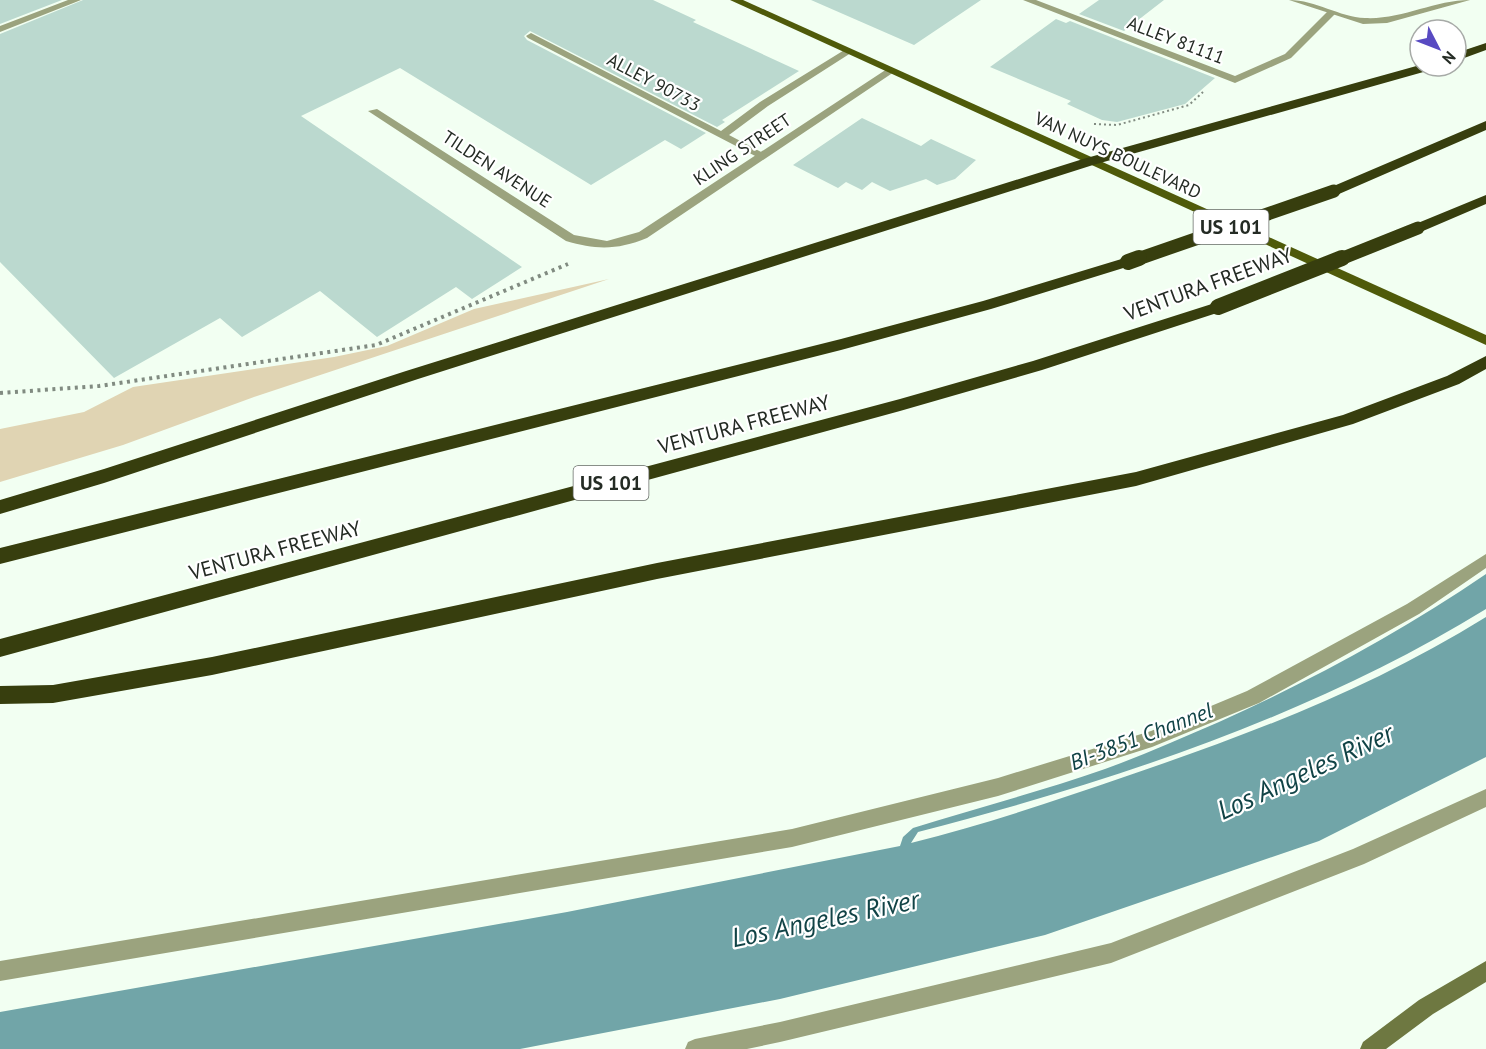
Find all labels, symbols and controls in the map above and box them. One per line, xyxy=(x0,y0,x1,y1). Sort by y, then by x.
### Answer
street label: ALLEY 81111 xyxy=(1124,11,1228,69)
north arrow xyxy=(1408,18,1468,78)
text: N xyxy=(1438,47,1460,69)
street label: ALLEY 90733 xyxy=(603,48,705,116)
street label: VAN NUYS BOULEVARD xyxy=(1030,106,1205,204)
street label: KLING STREET xyxy=(689,108,795,190)
street label: TILDEN AVENUE xyxy=(438,125,556,213)
road number: US 101 xyxy=(1194,210,1268,244)
street label: VENTURA FREEWAY xyxy=(1119,241,1296,327)
street label: VENTURA FREEWAY xyxy=(654,388,833,460)
road number: US 101 xyxy=(574,466,648,500)
street label: VENTURA FREEWAY xyxy=(185,514,364,586)
water label: BI-3851 Channel xyxy=(1066,696,1216,776)
water label: Los Angeles River xyxy=(1211,714,1401,827)
water label: Los Angeles River xyxy=(728,881,924,954)

